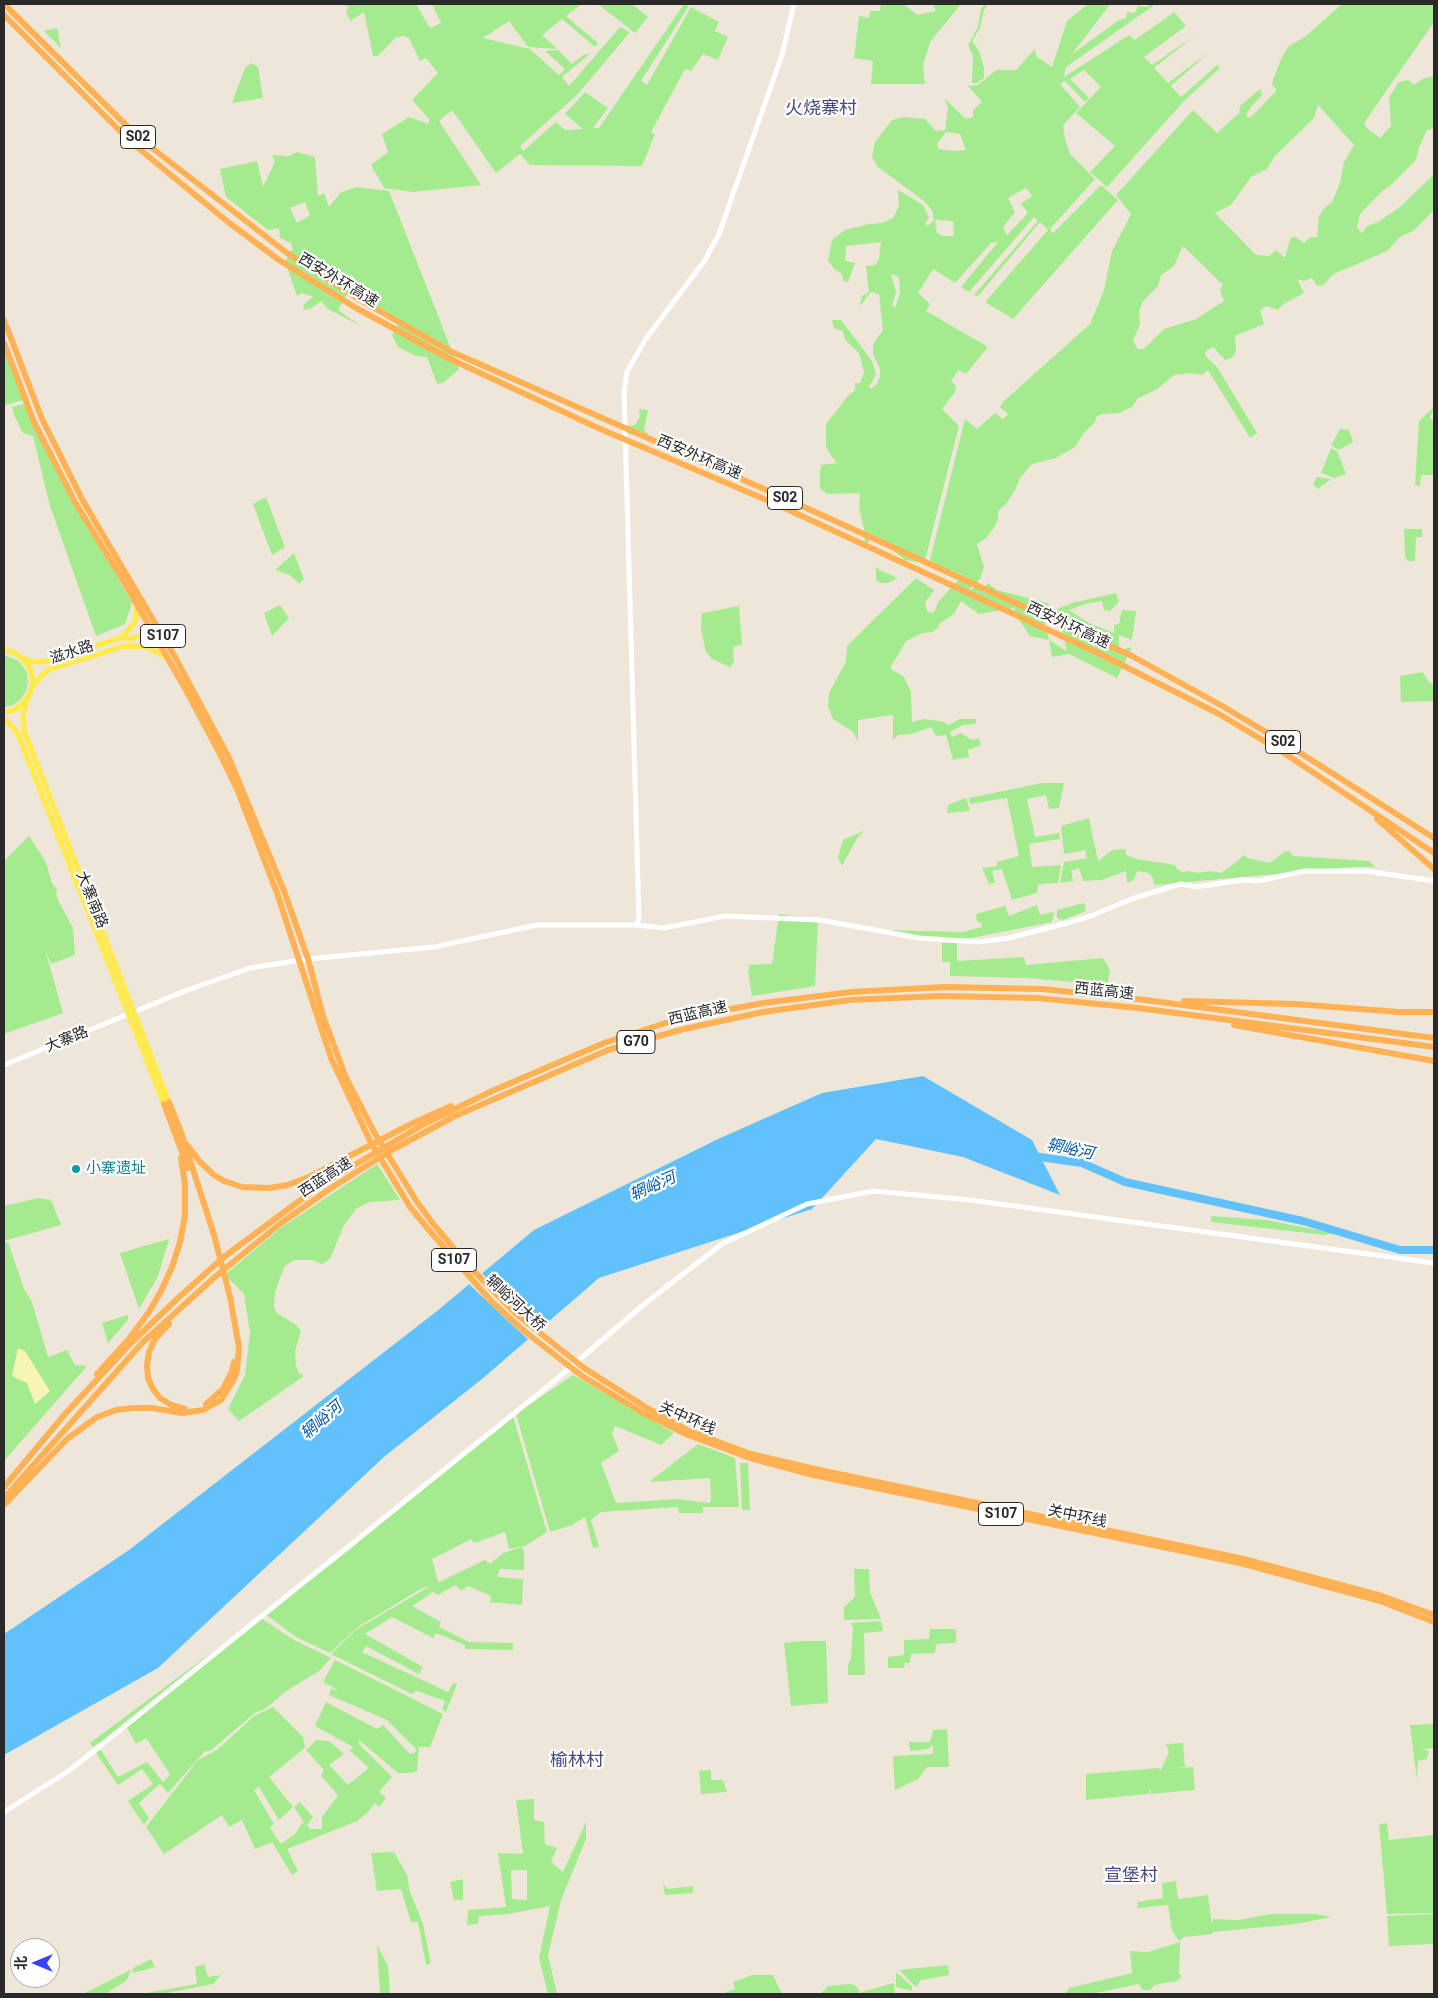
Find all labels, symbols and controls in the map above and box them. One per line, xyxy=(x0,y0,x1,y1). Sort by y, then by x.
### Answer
district label: 火烧寨村 xyxy=(785,98,857,120)
road number: S02 xyxy=(120,125,156,148)
street label: 西安外环高速 xyxy=(295,250,381,312)
street label: 西安外环高速 xyxy=(654,432,744,484)
road number: S02 xyxy=(768,486,802,509)
street label: 西安外环高速 xyxy=(1023,599,1113,653)
road number: S107 xyxy=(140,624,186,648)
street label: 滋水路 xyxy=(48,637,96,669)
road number: S02 xyxy=(1266,730,1300,754)
street label: 大寨南路 xyxy=(71,869,111,931)
street label: 西蓝高速 xyxy=(1073,980,1135,1004)
street label: 西蓝高速 xyxy=(667,998,729,1030)
street label: 大寨路 xyxy=(43,1023,91,1057)
road number: G70 xyxy=(617,1030,655,1054)
water label: 辋峪河 xyxy=(1045,1136,1095,1164)
street label: 西蓝高速 xyxy=(296,1154,356,1202)
place label: 小寨遗址 xyxy=(86,1160,146,1178)
marker: 小寨遗址 xyxy=(70,1163,82,1175)
water label: 辋峪河 xyxy=(627,1168,679,1206)
road number: S107 xyxy=(432,1248,476,1272)
street label: 辋峪河大桥 xyxy=(481,1272,549,1336)
water label: 辋峪河 xyxy=(298,1398,346,1444)
street label: 关中环线 xyxy=(656,1399,718,1439)
road number: S107 xyxy=(978,1502,1024,1526)
street label: 关中环线 xyxy=(1046,1502,1108,1532)
district label: 榆林村 xyxy=(550,1750,604,1772)
district label: 宣堡村 xyxy=(1104,1865,1158,1887)
north arrow xyxy=(10,1938,60,1988)
text: 北 xyxy=(13,1956,29,1970)

